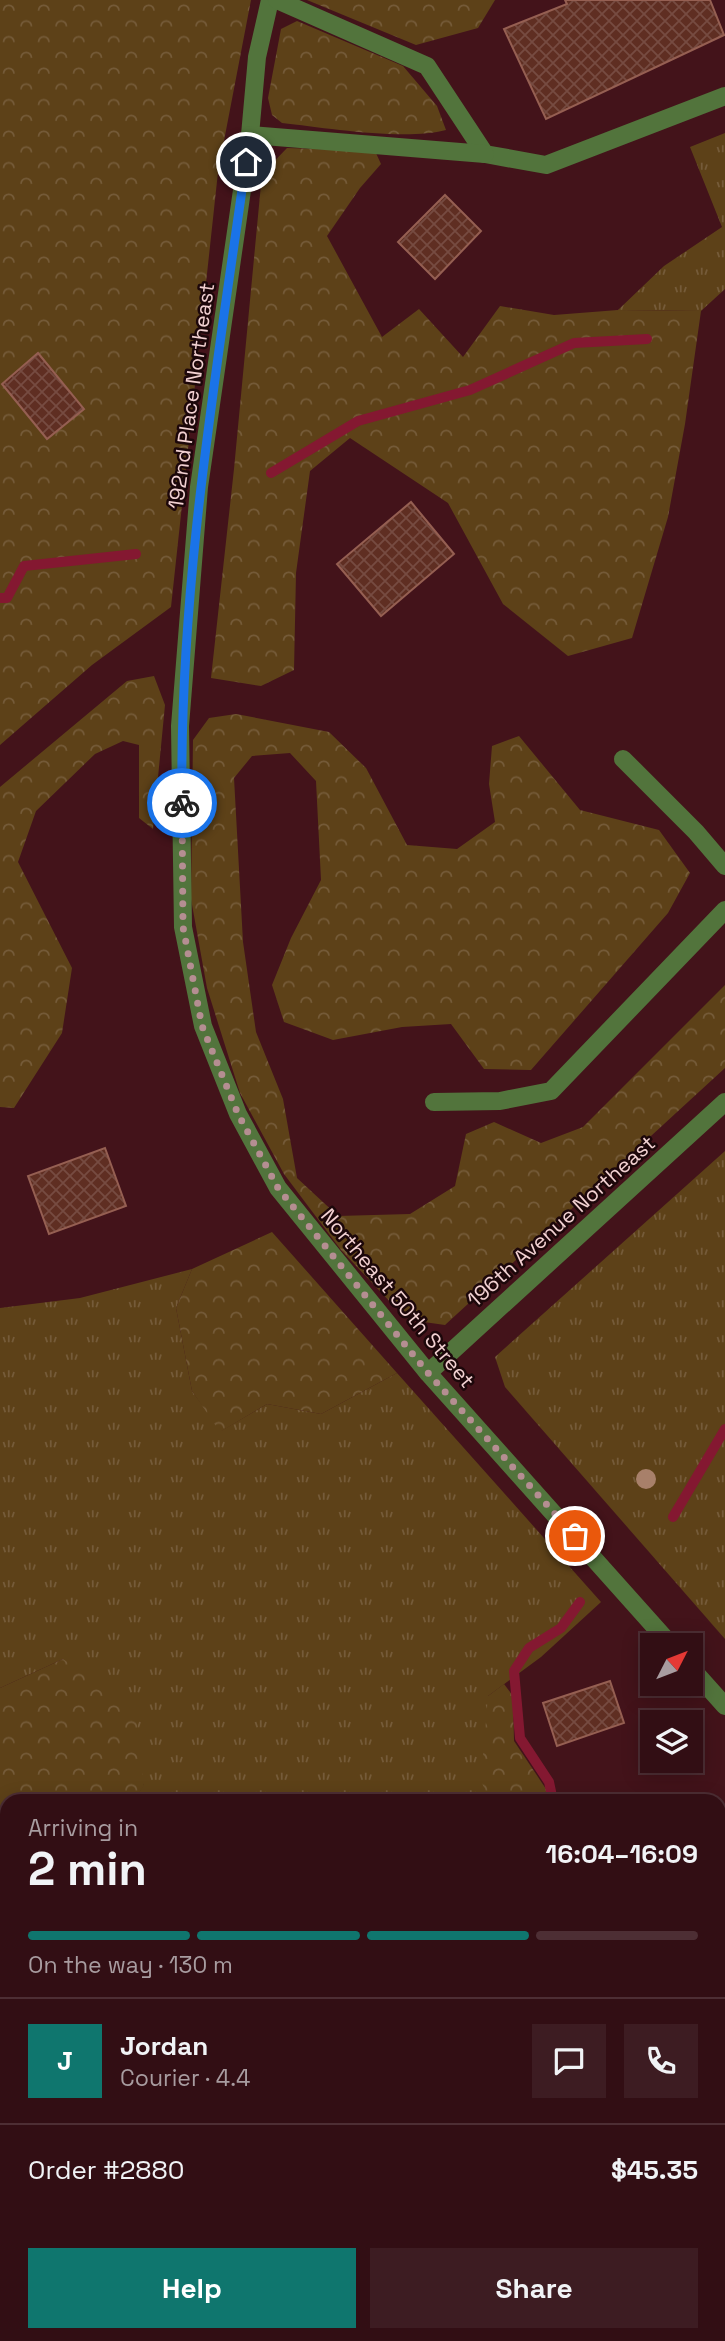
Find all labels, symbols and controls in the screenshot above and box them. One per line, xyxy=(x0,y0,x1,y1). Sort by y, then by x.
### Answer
pin xyxy=(216,132,276,192)
icon: home xyxy=(227,143,265,181)
street label: 192nd Place Northeast xyxy=(162,281,220,511)
courier xyxy=(147,768,217,838)
icon: bike xyxy=(163,784,201,822)
street label: 196th Avenue Northeast xyxy=(461,1129,661,1313)
street label: Northeast 50th Street xyxy=(315,1203,481,1393)
pin xyxy=(545,1506,605,1566)
icon: bag xyxy=(556,1517,594,1555)
north arrow xyxy=(640,1633,704,1696)
map controls xyxy=(640,1633,703,1773)
button: layers xyxy=(640,1710,703,1773)
text: Arriving in xyxy=(28,1813,138,1843)
text: 16:04–16:09 xyxy=(545,1837,698,1871)
text: 2 min xyxy=(28,1840,147,1898)
text: On the way · 130 m xyxy=(28,1950,233,1980)
button: chat xyxy=(532,2024,606,2098)
button: phone xyxy=(624,2024,698,2098)
text: Jordan xyxy=(120,2029,208,2063)
text: J xyxy=(57,2044,73,2078)
text: Courier · 4.4 xyxy=(120,2063,250,2093)
text: Order #2880 xyxy=(28,2153,184,2187)
text: $45.35 xyxy=(611,2153,698,2187)
button: Help xyxy=(28,2248,356,2328)
button: Share xyxy=(370,2248,698,2328)

